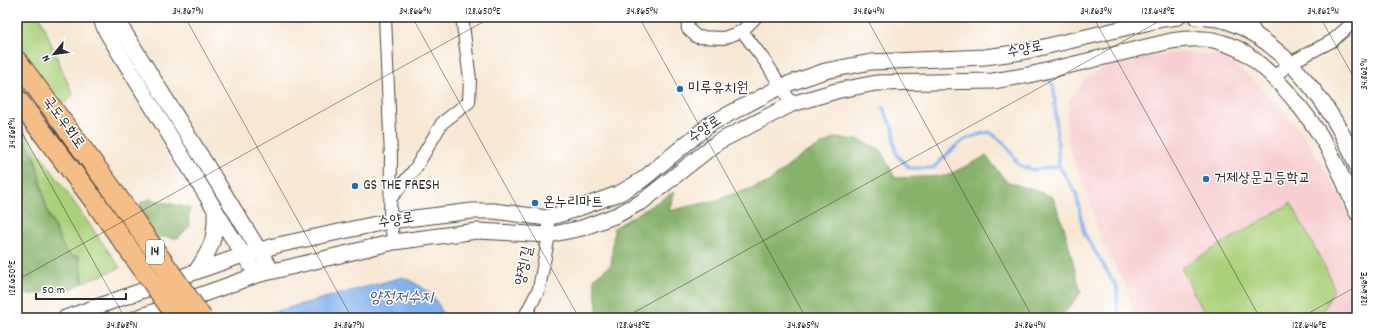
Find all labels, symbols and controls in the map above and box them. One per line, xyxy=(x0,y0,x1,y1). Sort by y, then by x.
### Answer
text: 34.867°N xyxy=(172,5,204,19)
text: 34.866°N xyxy=(399,5,431,19)
text: 128.650°E xyxy=(466,5,501,19)
text: 34.865°N xyxy=(626,5,658,19)
text: 34.864°N xyxy=(853,5,885,19)
text: 34.863°N xyxy=(1080,5,1112,19)
text: 128.648°E xyxy=(1141,5,1175,19)
text: 34.862°N xyxy=(1307,5,1339,19)
north arrow xyxy=(34,34,74,74)
street label: 수양로 xyxy=(1005,36,1045,64)
text: N xyxy=(38,51,55,64)
text: 34.862°N xyxy=(1358,58,1372,90)
place label: 미루유치원 xyxy=(688,78,748,100)
marker: 미루유치원 xyxy=(675,84,685,94)
street label: 국도우회로 xyxy=(36,92,90,154)
street label: 수양로 xyxy=(684,111,726,149)
text: 34.868°N xyxy=(6,117,20,149)
place label: 거제상문고등학교 xyxy=(1214,168,1311,190)
marker: 거제상문고등학교 xyxy=(1201,174,1211,184)
place label: GS THE FRESH xyxy=(363,175,440,197)
marker: GS THE FRESH xyxy=(350,181,360,191)
place label: 온누리마트 xyxy=(543,192,603,214)
marker: 온누리마트 xyxy=(530,198,540,208)
street label: 수양로 xyxy=(376,207,416,235)
road number: 14 xyxy=(146,240,164,264)
street label: 양정1길 xyxy=(510,244,540,288)
text: 128.650°E xyxy=(6,260,20,295)
text: 128.646°E xyxy=(1358,272,1372,306)
scale bar xyxy=(36,275,126,301)
text: 50 m xyxy=(42,282,65,299)
water label: 양정저수지 xyxy=(369,287,435,310)
text: 34.868°N xyxy=(106,319,138,333)
text: 34.867°N xyxy=(333,319,365,333)
text: 128.648°E xyxy=(616,319,650,333)
text: 34.865°N xyxy=(787,319,819,333)
text: 34.864°N xyxy=(1014,319,1046,333)
text: 128.646°E xyxy=(1292,319,1326,333)

